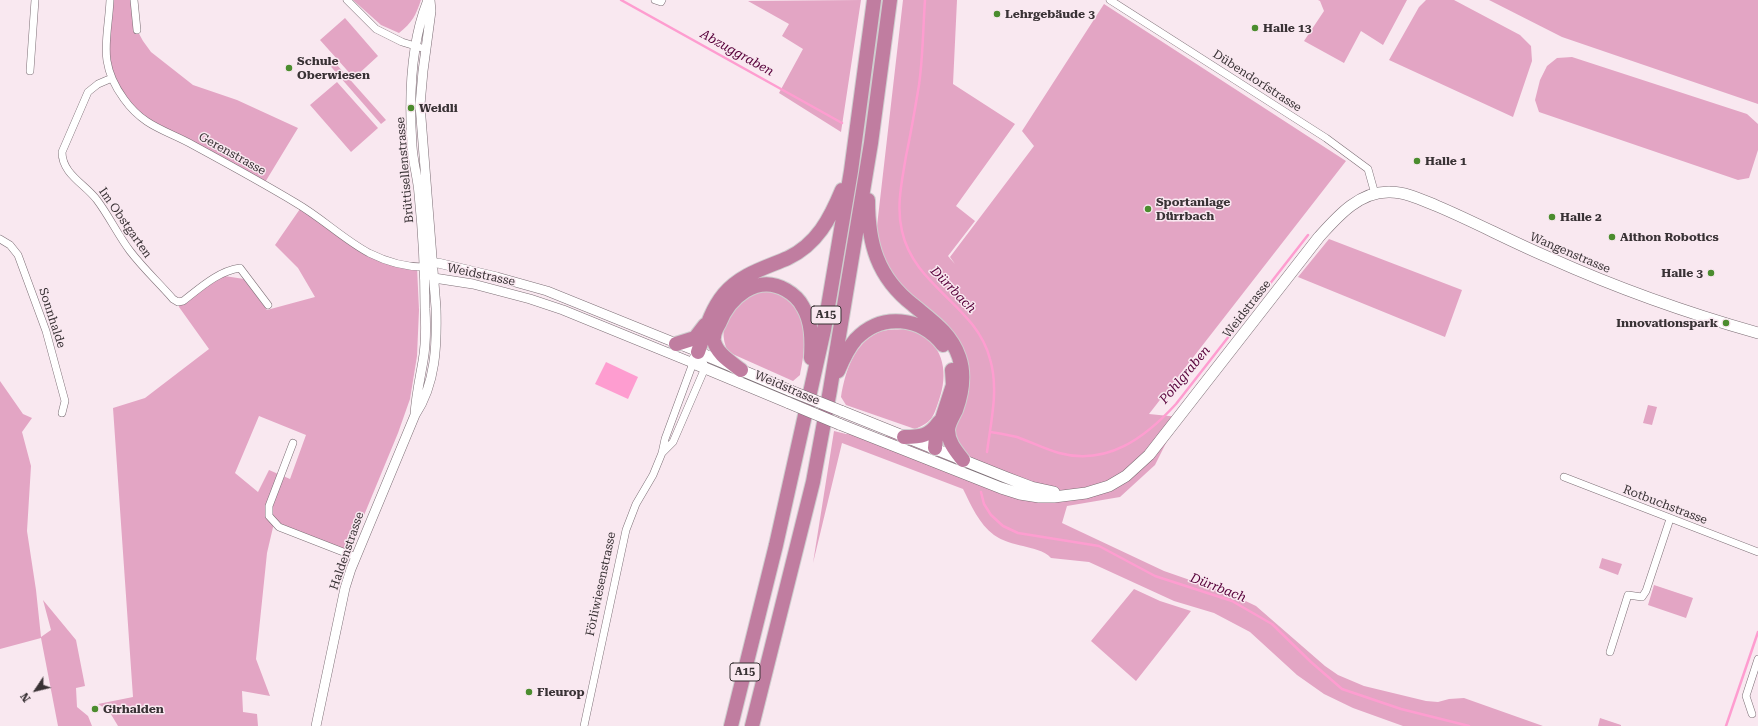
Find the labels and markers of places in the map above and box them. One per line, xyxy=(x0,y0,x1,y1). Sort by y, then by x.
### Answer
place label: Lehrgebäude 3 xyxy=(1005,7,1095,21)
marker: Lehrgebäude 3 xyxy=(992,9,1002,19)
place label: Halle 13 xyxy=(1263,21,1311,35)
marker: Halle 13 xyxy=(1250,23,1260,33)
place label: Schule Oberwiesen xyxy=(297,54,370,82)
marker: Schule Oberwiesen xyxy=(284,63,294,73)
place label: Weidli xyxy=(419,101,458,115)
marker: Weidli xyxy=(406,103,416,113)
place label: Halle 1 xyxy=(1425,154,1467,168)
marker: Halle 1 xyxy=(1412,156,1422,166)
place label: Sportanlage Dürrbach xyxy=(1156,195,1230,223)
marker: Sportanlage Dürrbach xyxy=(1143,204,1153,214)
place label: Halle 2 xyxy=(1560,210,1602,224)
marker: Halle 2 xyxy=(1547,212,1557,222)
place label: Aithon Robotics xyxy=(1620,230,1719,244)
marker: Aithon Robotics xyxy=(1607,232,1617,242)
place label: Halle 3 xyxy=(1661,266,1703,280)
marker: Halle 3 xyxy=(1706,268,1716,278)
place label: Innovationspark xyxy=(1616,316,1718,330)
marker: Innovationspark xyxy=(1721,318,1731,328)
place label: Fleurop xyxy=(537,685,585,699)
marker: Fleurop xyxy=(524,687,534,697)
place label: Girhalden xyxy=(103,702,164,716)
marker: Girhalden xyxy=(90,704,100,714)

